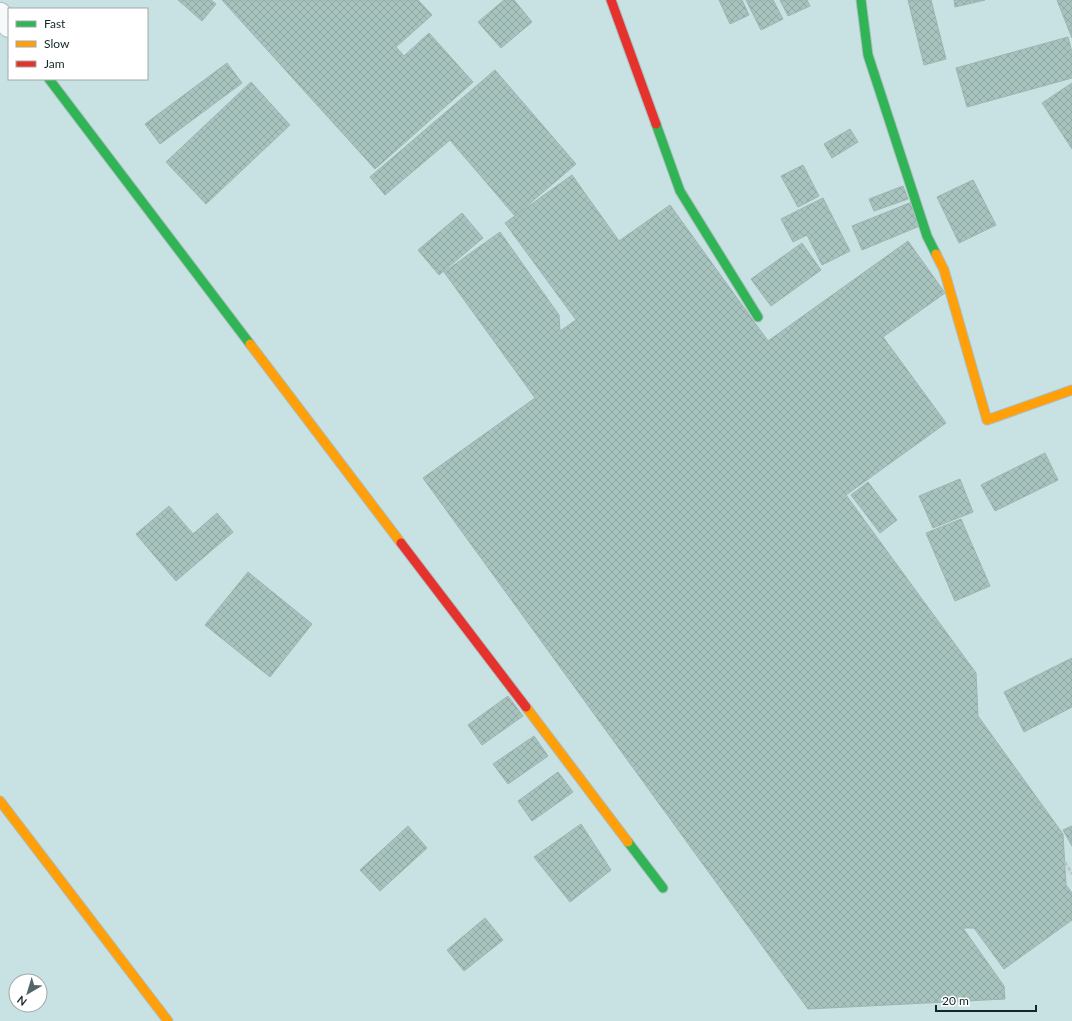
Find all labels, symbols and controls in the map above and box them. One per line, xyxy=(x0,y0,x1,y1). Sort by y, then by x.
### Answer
legend xyxy=(8,8,148,80)
text: Fast xyxy=(44,16,66,31)
text: Slow xyxy=(44,36,70,51)
text: Jam xyxy=(44,56,65,71)
north arrow xyxy=(8,973,48,1013)
scale bar xyxy=(936,987,1036,1013)
text: 20 m xyxy=(942,993,969,1008)
text: N xyxy=(14,994,29,1009)

